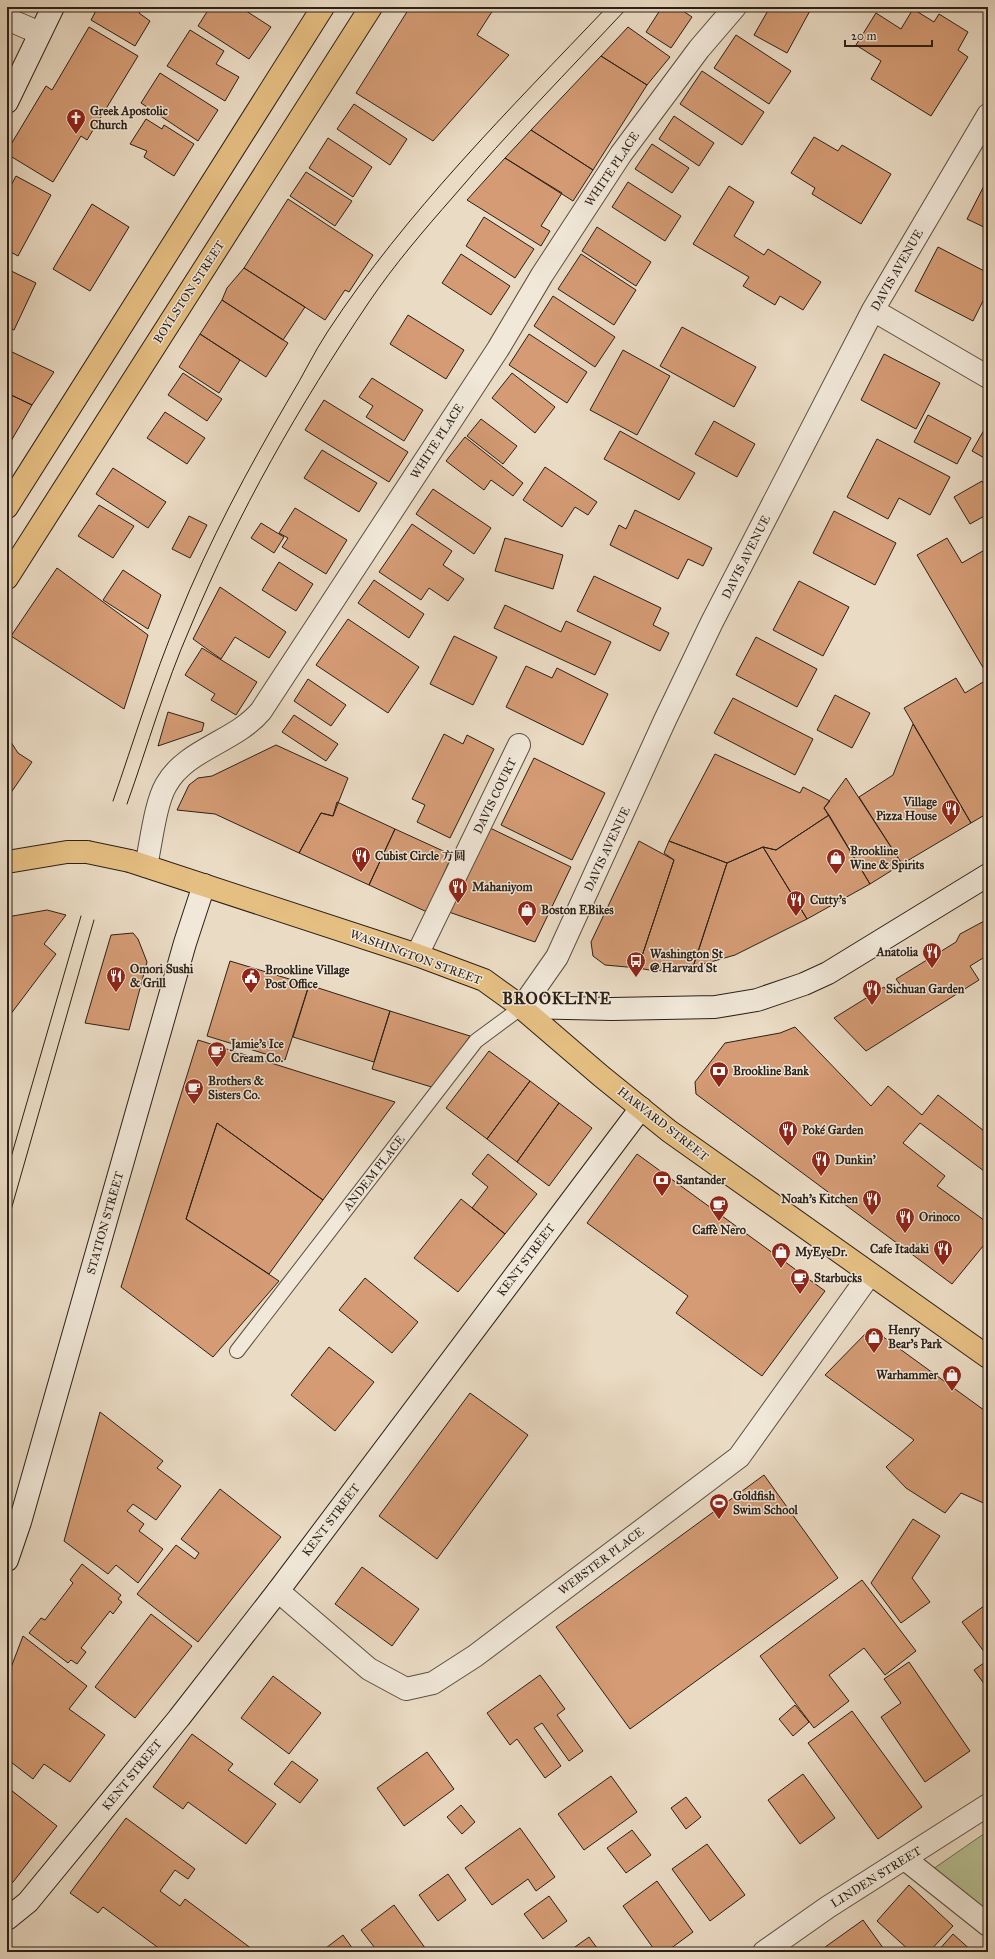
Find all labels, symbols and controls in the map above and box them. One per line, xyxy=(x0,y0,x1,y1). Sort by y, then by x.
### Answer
scale bar xyxy=(845,22,932,48)
text: 20 m xyxy=(851,29,877,43)
place label: Greek Apostolic Church xyxy=(90,104,168,132)
church icon: Greek Apostolic Church xyxy=(65,107,87,135)
street label: WHITE PLACE xyxy=(582,129,642,209)
street label: DAVIS AVENUE xyxy=(868,226,926,313)
street label: BOYLSTON STREET xyxy=(151,238,227,346)
street label: WHITE PLACE xyxy=(407,400,467,481)
street label: DAVIS AVENUE xyxy=(719,513,773,601)
street label: DAVIS COURT xyxy=(471,756,519,836)
place label: Village Pizza House xyxy=(876,795,937,823)
restaurant icon: Village Pizza House xyxy=(940,798,962,826)
street label: DAVIS AVENUE xyxy=(581,804,633,894)
place label: Brookline Wine & Spirits xyxy=(850,844,925,873)
restaurant icon: Cubist Circle 方圆 xyxy=(350,845,372,873)
shop icon: Brookline Wine & Spirits xyxy=(825,847,847,875)
place label: Cubist Circle 方圆 xyxy=(375,849,466,863)
restaurant icon: Mahaniyom xyxy=(447,876,469,904)
place label: Mahaniyom xyxy=(472,880,533,895)
restaurant icon: Cutty's xyxy=(785,889,807,917)
place label: Cutty's xyxy=(810,893,847,908)
shop icon: Boston EBikes xyxy=(516,899,538,927)
place label: Boston EBikes xyxy=(541,903,614,917)
street label: WASHINGTON STREET xyxy=(348,927,484,987)
restaurant icon: Anatolia xyxy=(921,941,943,969)
place label: Anatolia xyxy=(875,945,919,959)
place label: Washington St @ Harvard St xyxy=(650,947,724,975)
bus stop icon: Washington St @ Harvard St xyxy=(625,950,647,978)
place label: Omori Sushi & Grill xyxy=(130,962,194,990)
place label: Brookline Village Post Office xyxy=(265,963,350,991)
restaurant icon: Omori Sushi & Grill xyxy=(105,965,127,993)
public building icon: Brookline Village Post Office xyxy=(240,966,262,994)
restaurant icon: Sichuan Garden xyxy=(861,978,883,1006)
place label: Sichuan Garden xyxy=(886,982,965,996)
district label: BROOKLINE xyxy=(502,989,612,1008)
place label: Jamie's Ice Cream Co. xyxy=(229,1037,284,1065)
cafe icon: Jamie's Ice Cream Co. xyxy=(206,1040,228,1068)
bank icon: Brookline Bank xyxy=(708,1060,730,1088)
place label: Brookline Bank xyxy=(733,1064,809,1078)
place label: Brothers & Sisters Co. xyxy=(208,1074,264,1102)
cafe icon: Brothers & Sisters Co. xyxy=(183,1077,205,1105)
street label: HARVARD STREET xyxy=(615,1084,711,1164)
restaurant icon: Poké Garden xyxy=(777,1119,799,1147)
place label: Poké Garden xyxy=(802,1123,864,1137)
street label: ANDEM PLACE xyxy=(340,1132,408,1214)
restaurant icon: Dunkin' xyxy=(810,1149,832,1177)
place label: Dunkin' xyxy=(835,1153,876,1167)
bank icon: Santander xyxy=(651,1169,673,1197)
street label: STATION STREET xyxy=(84,1170,126,1276)
place label: Santander xyxy=(676,1173,726,1187)
restaurant icon: Noah's Kitchen xyxy=(861,1188,883,1216)
place label: Noah's Kitchen xyxy=(781,1192,859,1206)
cafe icon: Caffè Nero xyxy=(708,1194,730,1222)
restaurant icon: Orinoco xyxy=(894,1206,916,1234)
place label: Orinoco xyxy=(919,1210,960,1224)
street label: KENT STREET xyxy=(494,1221,558,1299)
place label: Caffè Nero xyxy=(692,1223,746,1237)
restaurant icon: Cafe Itadaki xyxy=(932,1238,954,1266)
shop icon: MyEyeDr. xyxy=(770,1241,792,1269)
place label: Cafe Itadaki xyxy=(870,1242,930,1256)
place label: MyEyeDr. xyxy=(795,1245,848,1260)
cafe icon: Starbucks xyxy=(789,1267,811,1295)
place label: Starbucks xyxy=(814,1271,863,1285)
place label: Henry Bear's Park xyxy=(888,1323,943,1351)
shop icon: Henry Bear's Park xyxy=(863,1326,885,1354)
shop icon: Warhammer xyxy=(941,1364,963,1392)
place label: Warhammer xyxy=(876,1368,938,1382)
street label: KENT STREET xyxy=(299,1481,363,1559)
place label: Goldfish Swim School xyxy=(733,1489,798,1517)
sports icon: Goldfish Swim School xyxy=(708,1492,730,1520)
street label: WEBSTER PLACE xyxy=(556,1524,647,1598)
street label: KENT STREET xyxy=(99,1737,165,1813)
street label: LINDEN STREET xyxy=(828,1844,924,1910)

